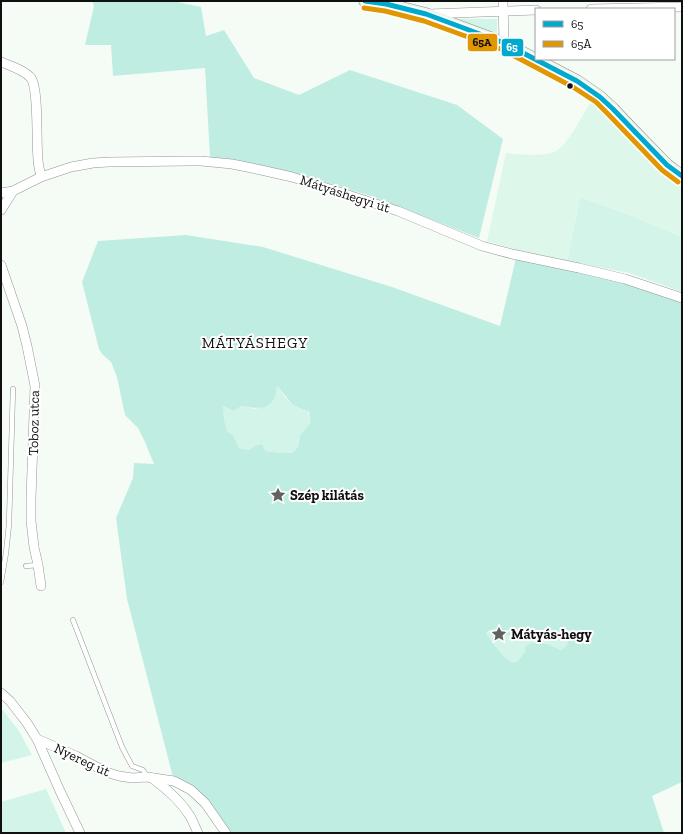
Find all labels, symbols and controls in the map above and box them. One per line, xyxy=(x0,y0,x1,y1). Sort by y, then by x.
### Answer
legend xyxy=(535,8,675,60)
text: 65 xyxy=(571,17,584,31)
line badge: 65A xyxy=(467,33,498,52)
text: 65A xyxy=(472,36,492,49)
text: 65A xyxy=(571,37,592,51)
line badge: 65 xyxy=(501,38,524,57)
text: 65 xyxy=(506,41,518,54)
unlabelled marker xyxy=(565,81,575,91)
street label: Mátyáshegyi út xyxy=(298,171,393,217)
district label: MÁTYÁSHEGY xyxy=(202,334,308,352)
street label: Toboz utca xyxy=(25,390,43,456)
place icon: Szép kilátás xyxy=(269,486,287,504)
place label: Szép kilátás xyxy=(290,487,364,504)
place icon: Mátyás-hegy xyxy=(490,625,508,643)
place label: Mátyás-hegy xyxy=(511,626,592,643)
street label: Nyereg út xyxy=(51,740,113,781)

